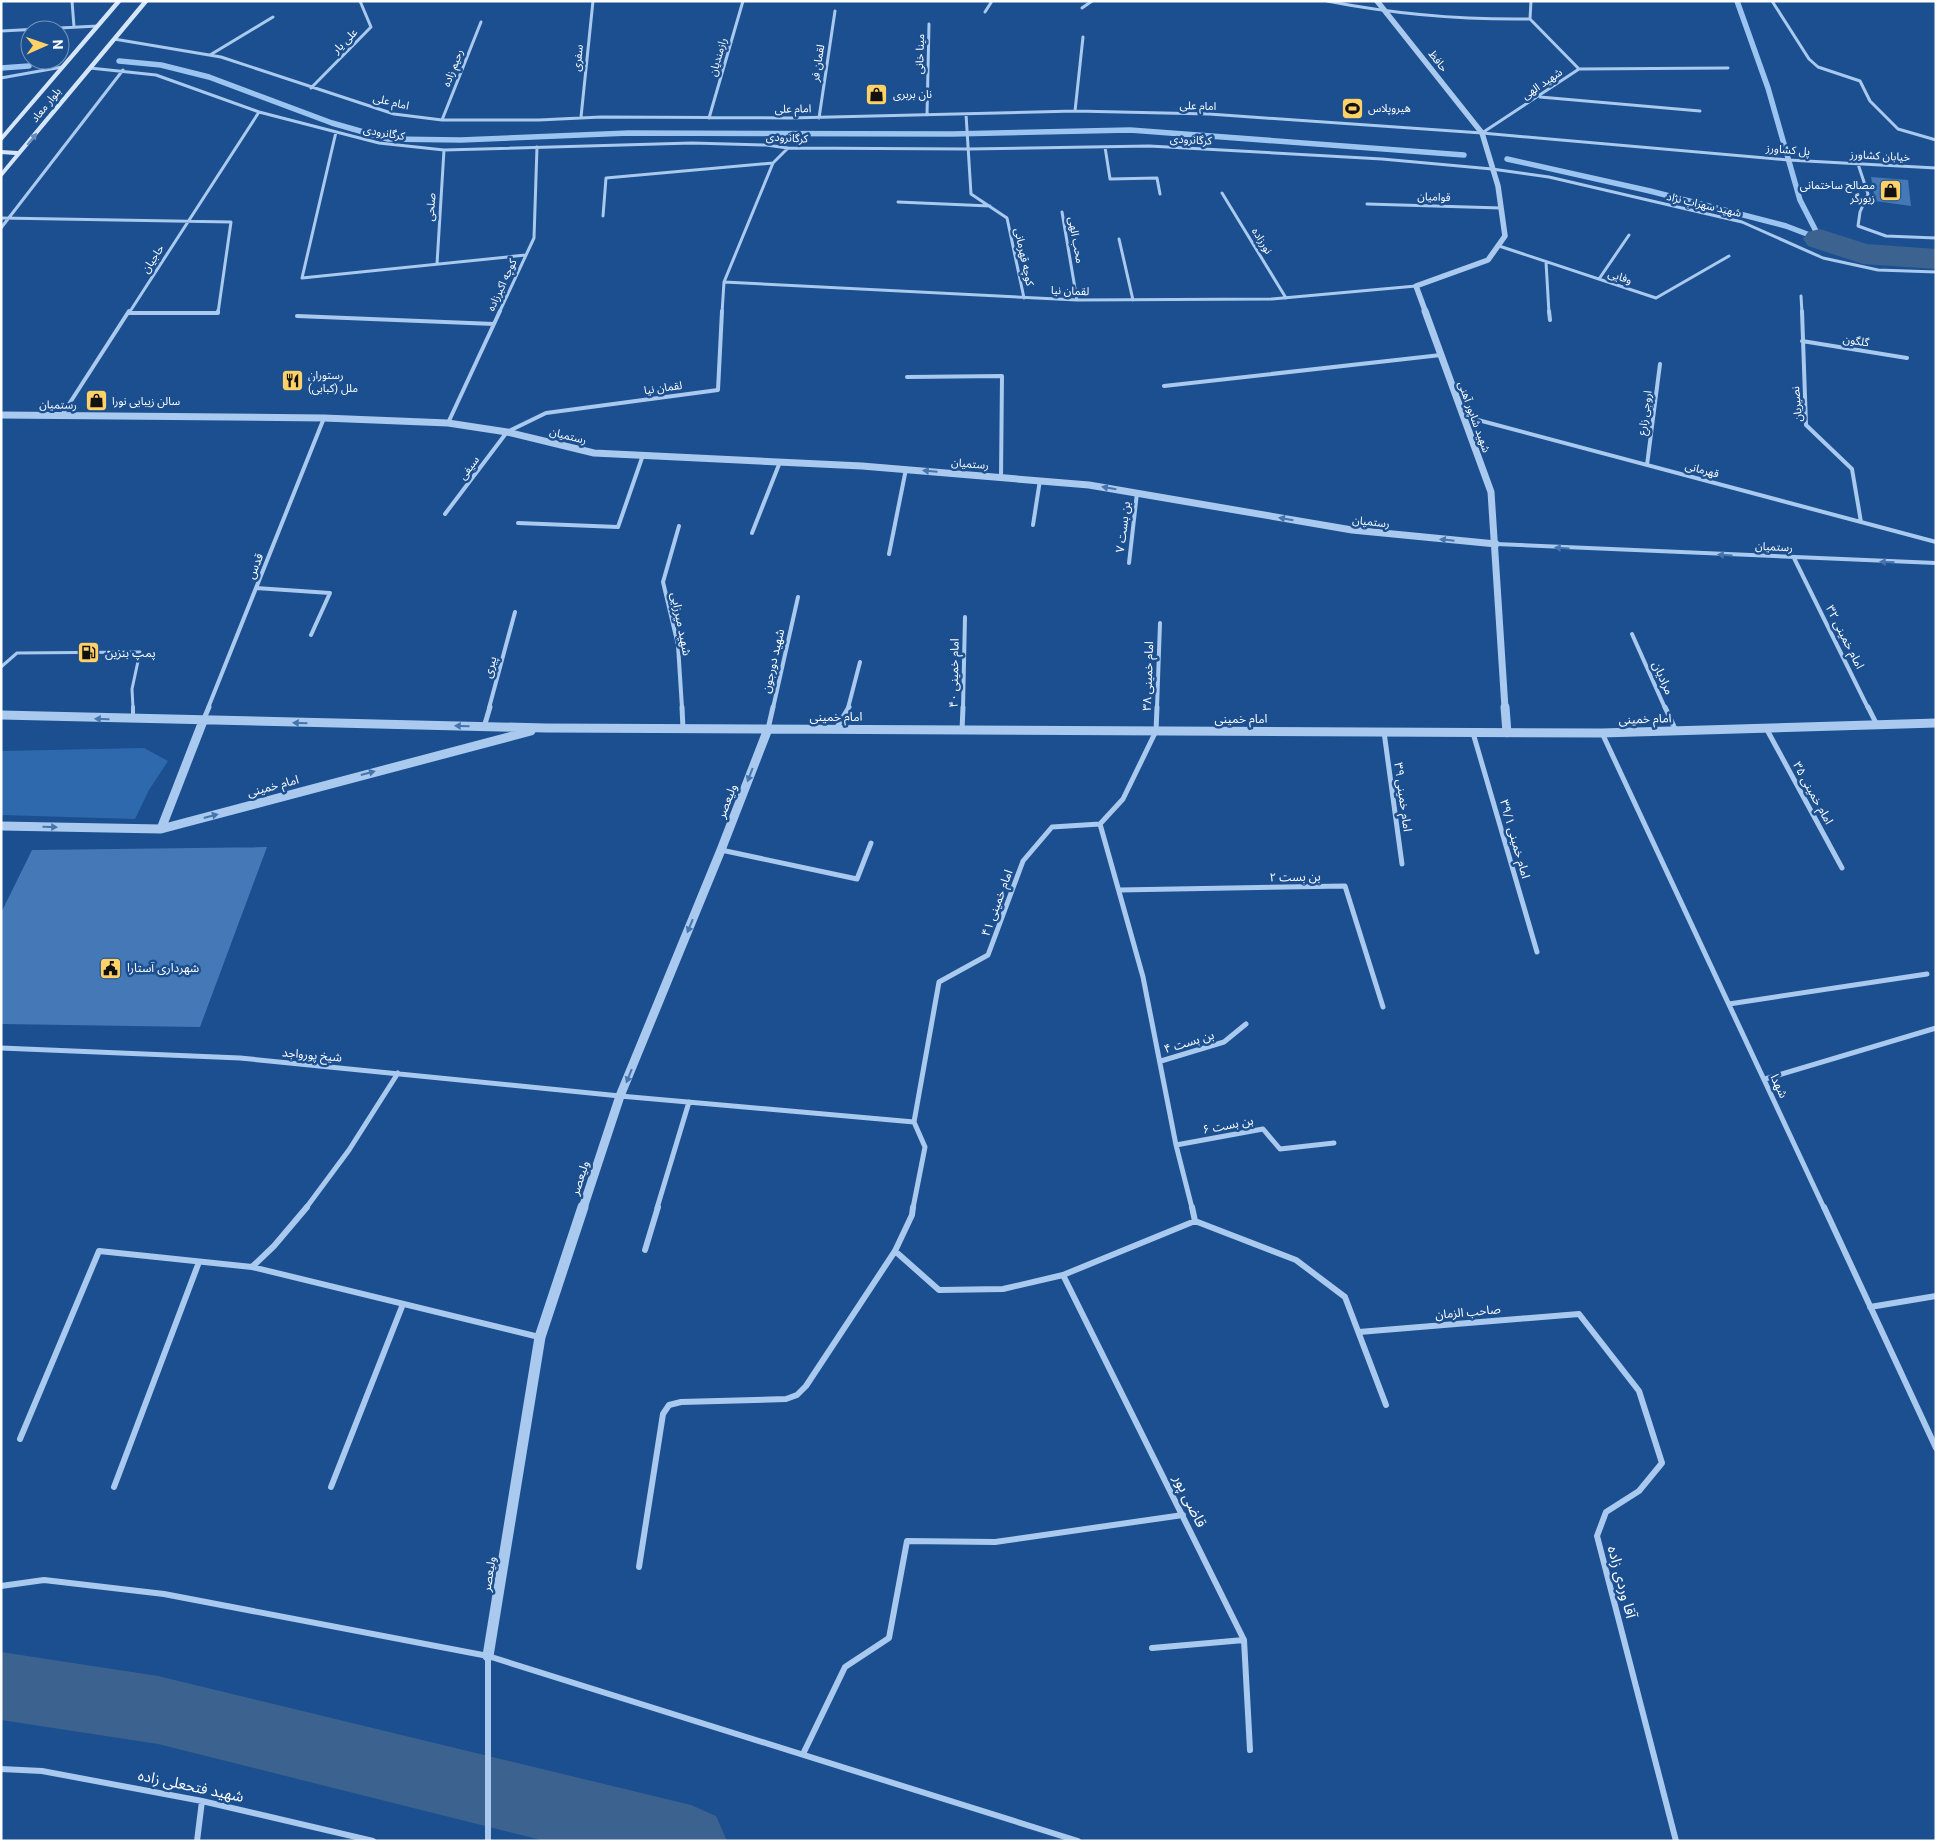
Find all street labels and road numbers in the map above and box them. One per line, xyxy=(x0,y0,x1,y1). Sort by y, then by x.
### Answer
street label: علی یار xyxy=(329,25,361,57)
street label: مینا خانی xyxy=(913,33,927,74)
street label: رازمندیان xyxy=(706,36,730,78)
street label: لقمان فر xyxy=(808,43,827,83)
street label: سفری xyxy=(570,44,586,72)
street label: رحیم زاده xyxy=(440,47,468,89)
street label: حافظ xyxy=(1426,48,1451,75)
street label: شهید الهی xyxy=(1519,66,1565,102)
street label: بلوار معاد xyxy=(28,85,64,125)
street label: امام علی xyxy=(371,92,410,113)
street label: امام علی xyxy=(1179,99,1217,114)
street label: امام علی xyxy=(775,102,811,117)
street label: کرگانرودی xyxy=(362,123,406,143)
street label: کرگانرودی xyxy=(766,130,809,146)
street label: کرگانرودی xyxy=(1170,132,1213,148)
street label: پل کشاورز xyxy=(1764,142,1811,159)
street label: خیابان کشاورز xyxy=(1849,148,1911,164)
street label: قوامیان xyxy=(1417,190,1451,204)
street label: شهید سهراب نژاد xyxy=(1665,190,1743,220)
street label: صلحی xyxy=(424,192,438,222)
street label: محب الهی xyxy=(1065,216,1086,264)
street label: نورزاده xyxy=(1249,226,1275,256)
street label: کوچه قهرمانی xyxy=(1011,227,1037,288)
street label: حاجیان xyxy=(139,242,167,276)
street label: کوچه اکبرزاده xyxy=(484,257,521,313)
street label: وفایی xyxy=(1606,267,1634,287)
street label: لقمان نیا xyxy=(1051,284,1090,298)
street label: گلگون xyxy=(1842,333,1870,350)
street label: لقمان نیا xyxy=(643,379,683,397)
street label: شهید شاپور آهنی xyxy=(1454,380,1493,455)
street label: نصیریان xyxy=(1789,386,1805,422)
street label: اروجی زارع xyxy=(1635,390,1656,436)
street label: رستمیان xyxy=(39,398,77,412)
street label: رستمیان xyxy=(548,425,588,447)
street label: سیفی xyxy=(456,453,482,482)
street label: رستمیان xyxy=(951,456,989,472)
street label: قهرمانی xyxy=(1684,459,1720,481)
street label: بن بست ۷ xyxy=(1113,501,1133,553)
street label: رستمیان xyxy=(1352,514,1390,530)
street label: رستمیان xyxy=(1755,540,1793,555)
street label: قدس xyxy=(244,551,266,581)
street label: شهید میرزایی xyxy=(668,591,694,657)
street label: امام خمینی ۳۲ xyxy=(1821,603,1867,672)
street label: شهید دورجون xyxy=(759,628,787,694)
street label: امام خمینی ۴۰ xyxy=(946,638,964,708)
street label: امام خمینی ۳۸ xyxy=(1140,641,1158,711)
street label: پیری xyxy=(480,655,501,680)
street label: مرادیان xyxy=(1650,659,1676,697)
street label: امام خمینی xyxy=(810,710,863,726)
street label: امام خمینی xyxy=(1618,711,1672,729)
street label: امام خمینی xyxy=(1215,712,1268,728)
street label: امام خمینی ۳۵ xyxy=(1788,759,1836,828)
street label: امام خمینی ۳۹ xyxy=(1389,762,1415,833)
street label: امام خمینی xyxy=(246,772,301,802)
street label: ولیعصر xyxy=(714,782,740,821)
street label: امام خمینی ۳۹/۱ xyxy=(1495,798,1533,881)
street label: امام خمینی ۴۱ xyxy=(979,868,1017,939)
street label: بن بست ۲ xyxy=(1269,870,1321,884)
street label: بن بست ۴ xyxy=(1162,1028,1216,1056)
street label: شیخ پورواجد xyxy=(281,1045,342,1067)
street label: شهدا xyxy=(1767,1072,1791,1100)
street label: بن بست ۶ xyxy=(1201,1113,1255,1137)
street label: ولیعصر xyxy=(568,1159,592,1198)
street label: صاحب الزمان xyxy=(1435,1302,1502,1322)
street label: قاضی پور xyxy=(1168,1471,1211,1531)
street label: آقا وردی زاده xyxy=(1604,1544,1640,1621)
street label: ولیعصر xyxy=(479,1555,499,1594)
street label: شهید فتحعلی زاده xyxy=(137,1766,246,1806)

